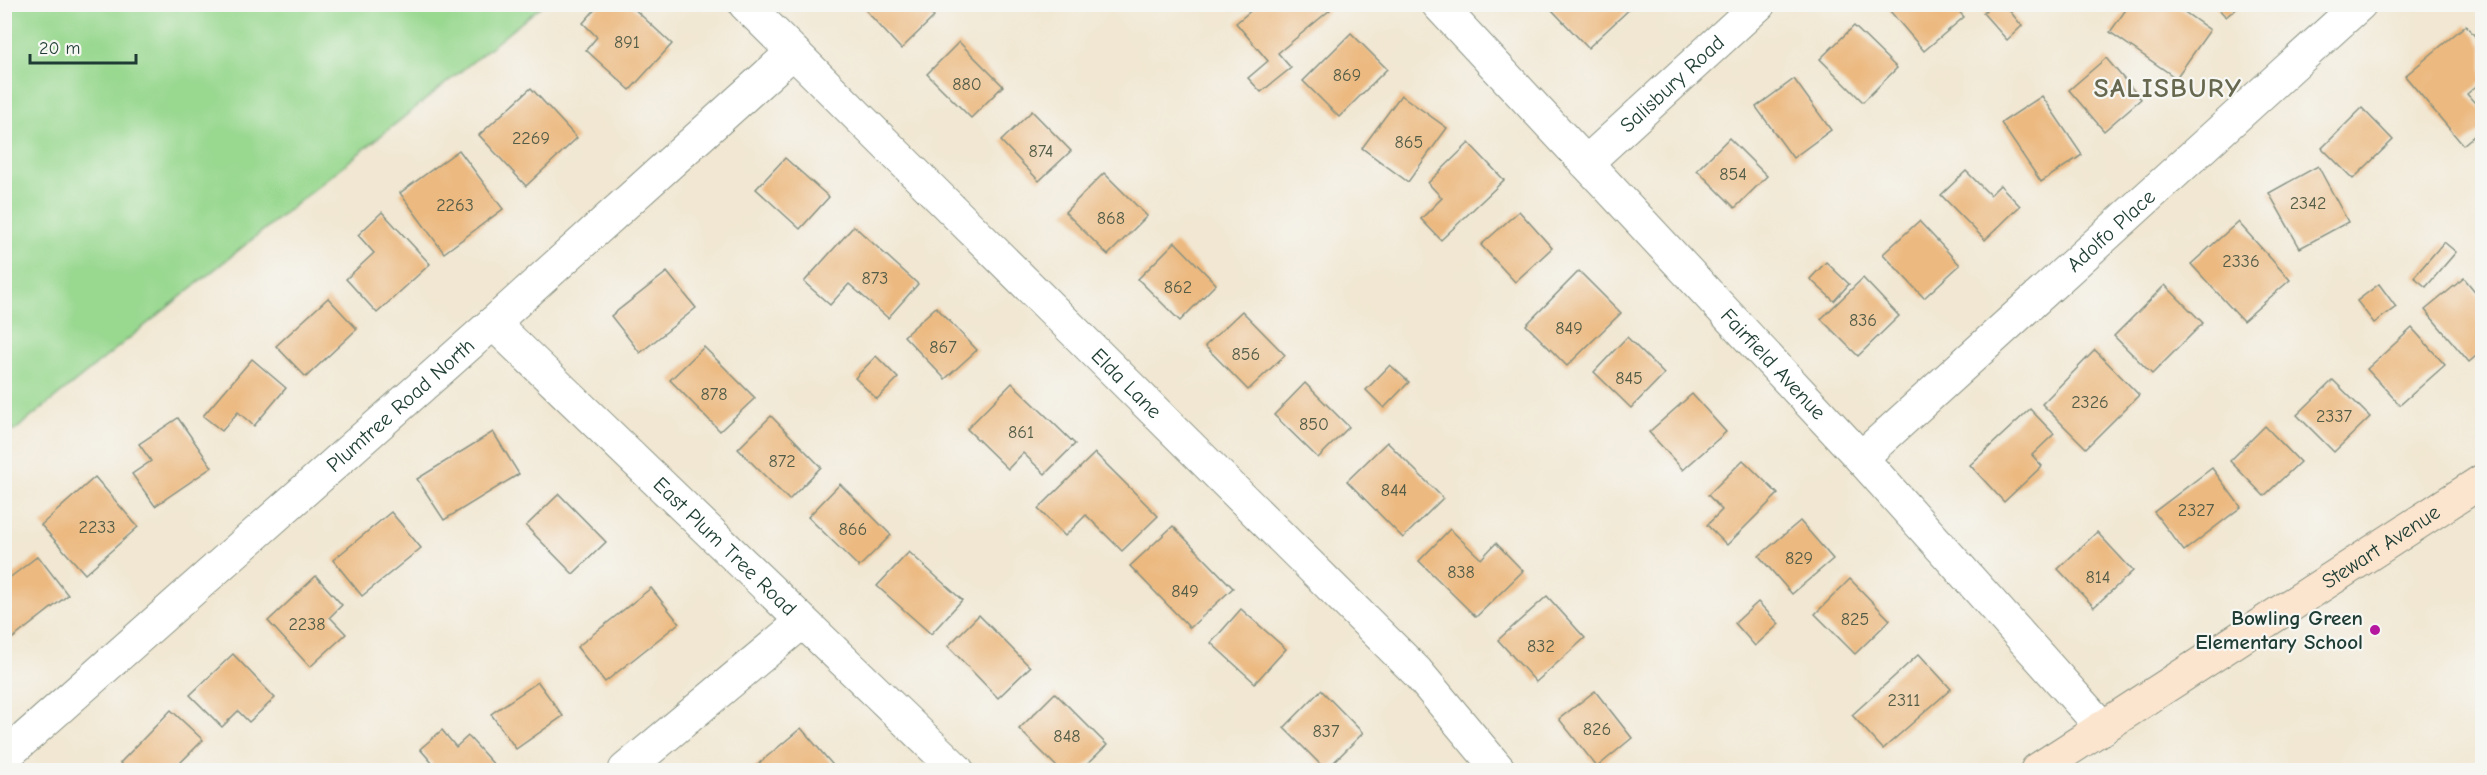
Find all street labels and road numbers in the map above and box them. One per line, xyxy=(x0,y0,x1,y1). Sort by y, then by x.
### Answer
street label: Salisbury Road xyxy=(1615,30,1729,138)
street label: Adolfo Place xyxy=(2062,184,2160,277)
street label: Fairfield Avenue xyxy=(1716,304,1831,424)
street label: Plumtree Road North xyxy=(322,333,479,477)
street label: Elda Lane xyxy=(1086,343,1167,423)
street label: East Plum Tree Road xyxy=(648,472,801,621)
street label: Stewart Avenue xyxy=(2317,500,2444,594)

